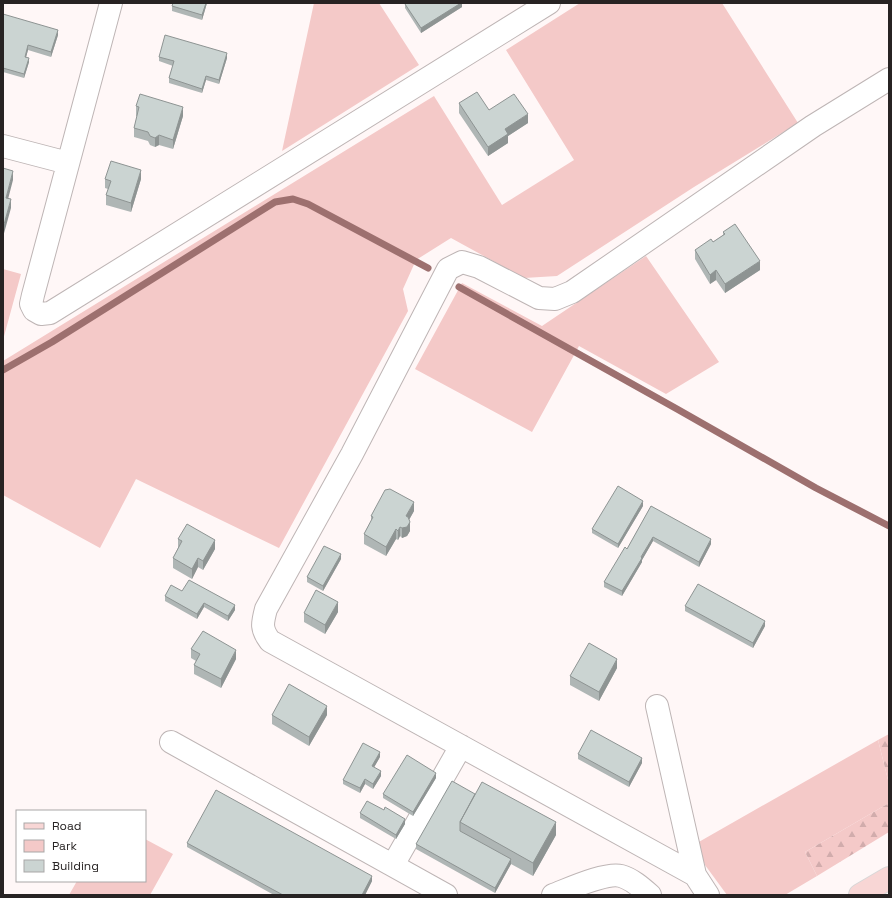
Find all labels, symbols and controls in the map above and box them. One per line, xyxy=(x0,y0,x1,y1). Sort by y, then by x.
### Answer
legend xyxy=(16,810,146,882)
text: Road xyxy=(52,818,81,834)
text: Park xyxy=(52,838,77,854)
text: Building xyxy=(52,858,99,874)

